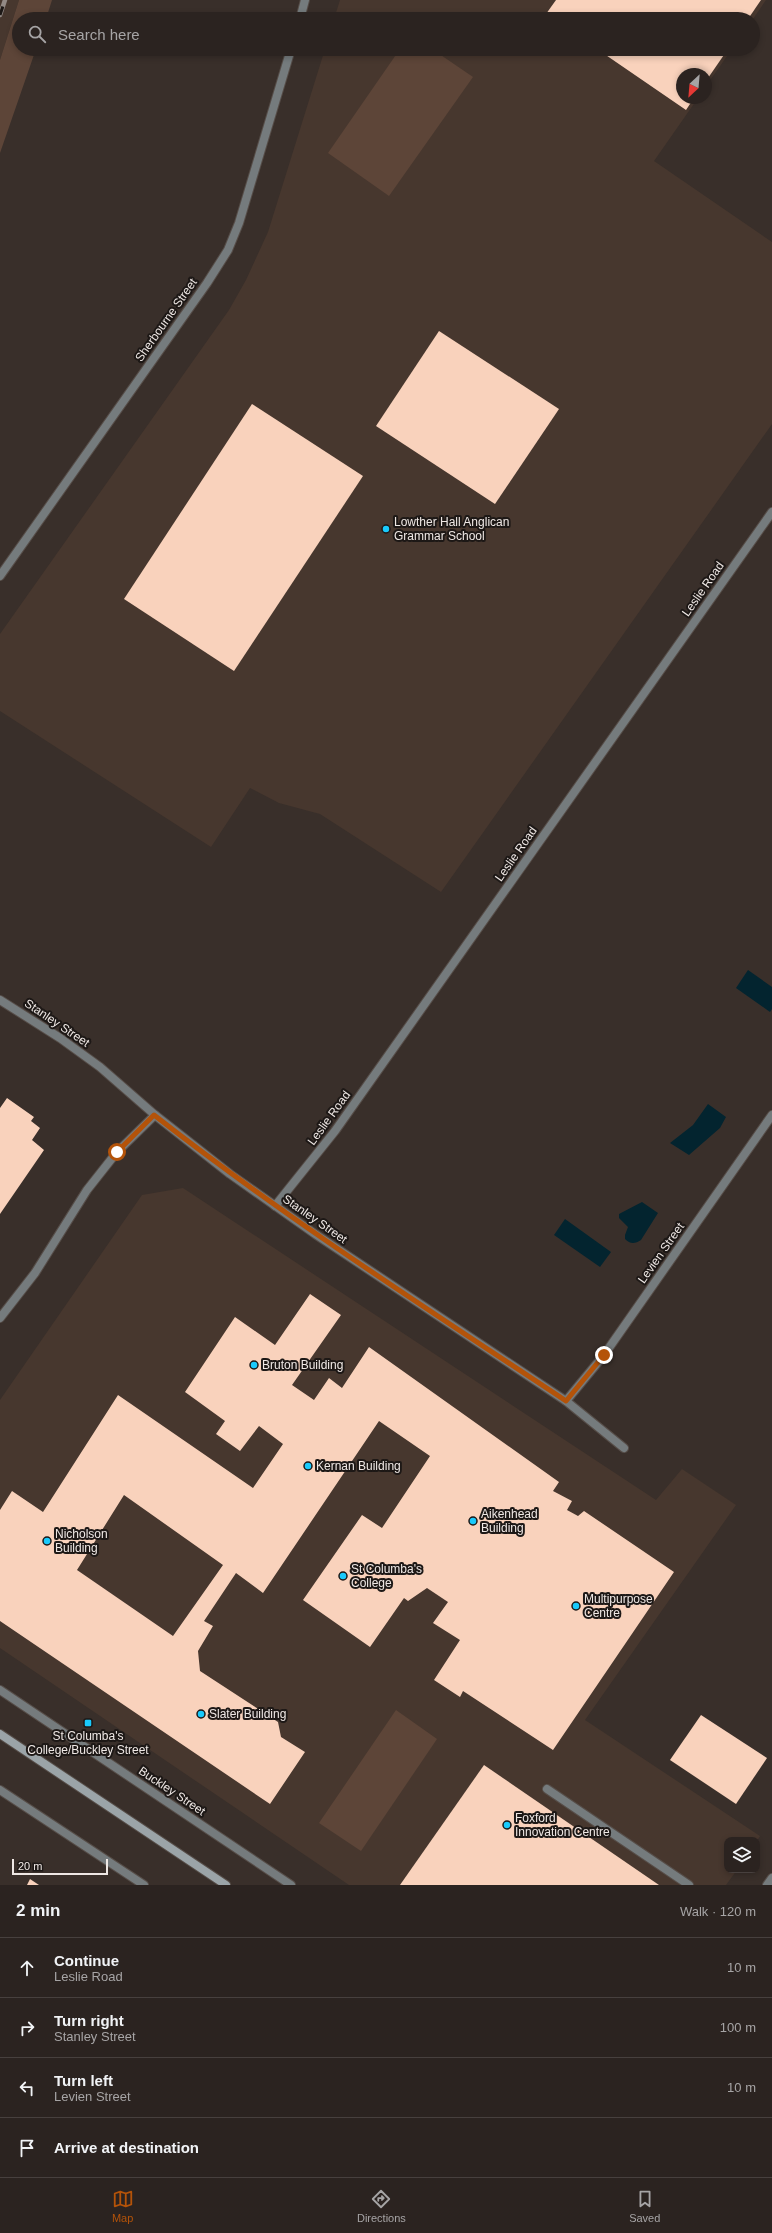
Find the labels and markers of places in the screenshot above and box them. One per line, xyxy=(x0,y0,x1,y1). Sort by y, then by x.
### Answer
place label: Lowther Hall Anglican Grammar School xyxy=(394,515,509,543)
marker: Lowther Hall Anglican Grammar School xyxy=(381,524,391,534)
place label: Bruton Building xyxy=(262,1358,343,1372)
marker: Bruton Building xyxy=(249,1360,259,1370)
place label: Kernan Building xyxy=(316,1459,401,1473)
marker: Kernan Building xyxy=(303,1461,313,1471)
place label: Aikenhead Building xyxy=(481,1507,538,1535)
marker: Aikenhead Building xyxy=(468,1516,478,1526)
place label: Nicholson Building xyxy=(55,1527,108,1555)
marker: Nicholson Building xyxy=(42,1536,52,1546)
place label: St Columba's College xyxy=(351,1562,422,1590)
marker: St Columba's College xyxy=(338,1571,348,1581)
place label: Multipurpose Centre xyxy=(584,1592,653,1620)
marker: Multipurpose Centre xyxy=(571,1601,581,1611)
place label: Slater Building xyxy=(209,1707,286,1721)
marker: Slater Building xyxy=(196,1709,206,1719)
marker: St Columba's College/Buckley Street xyxy=(83,1718,93,1728)
place label: St Columba's College/Buckley Street xyxy=(27,1729,149,1757)
place label: Foxford Innovation Centre xyxy=(515,1811,610,1839)
marker: Foxford Innovation Centre xyxy=(502,1820,512,1830)

